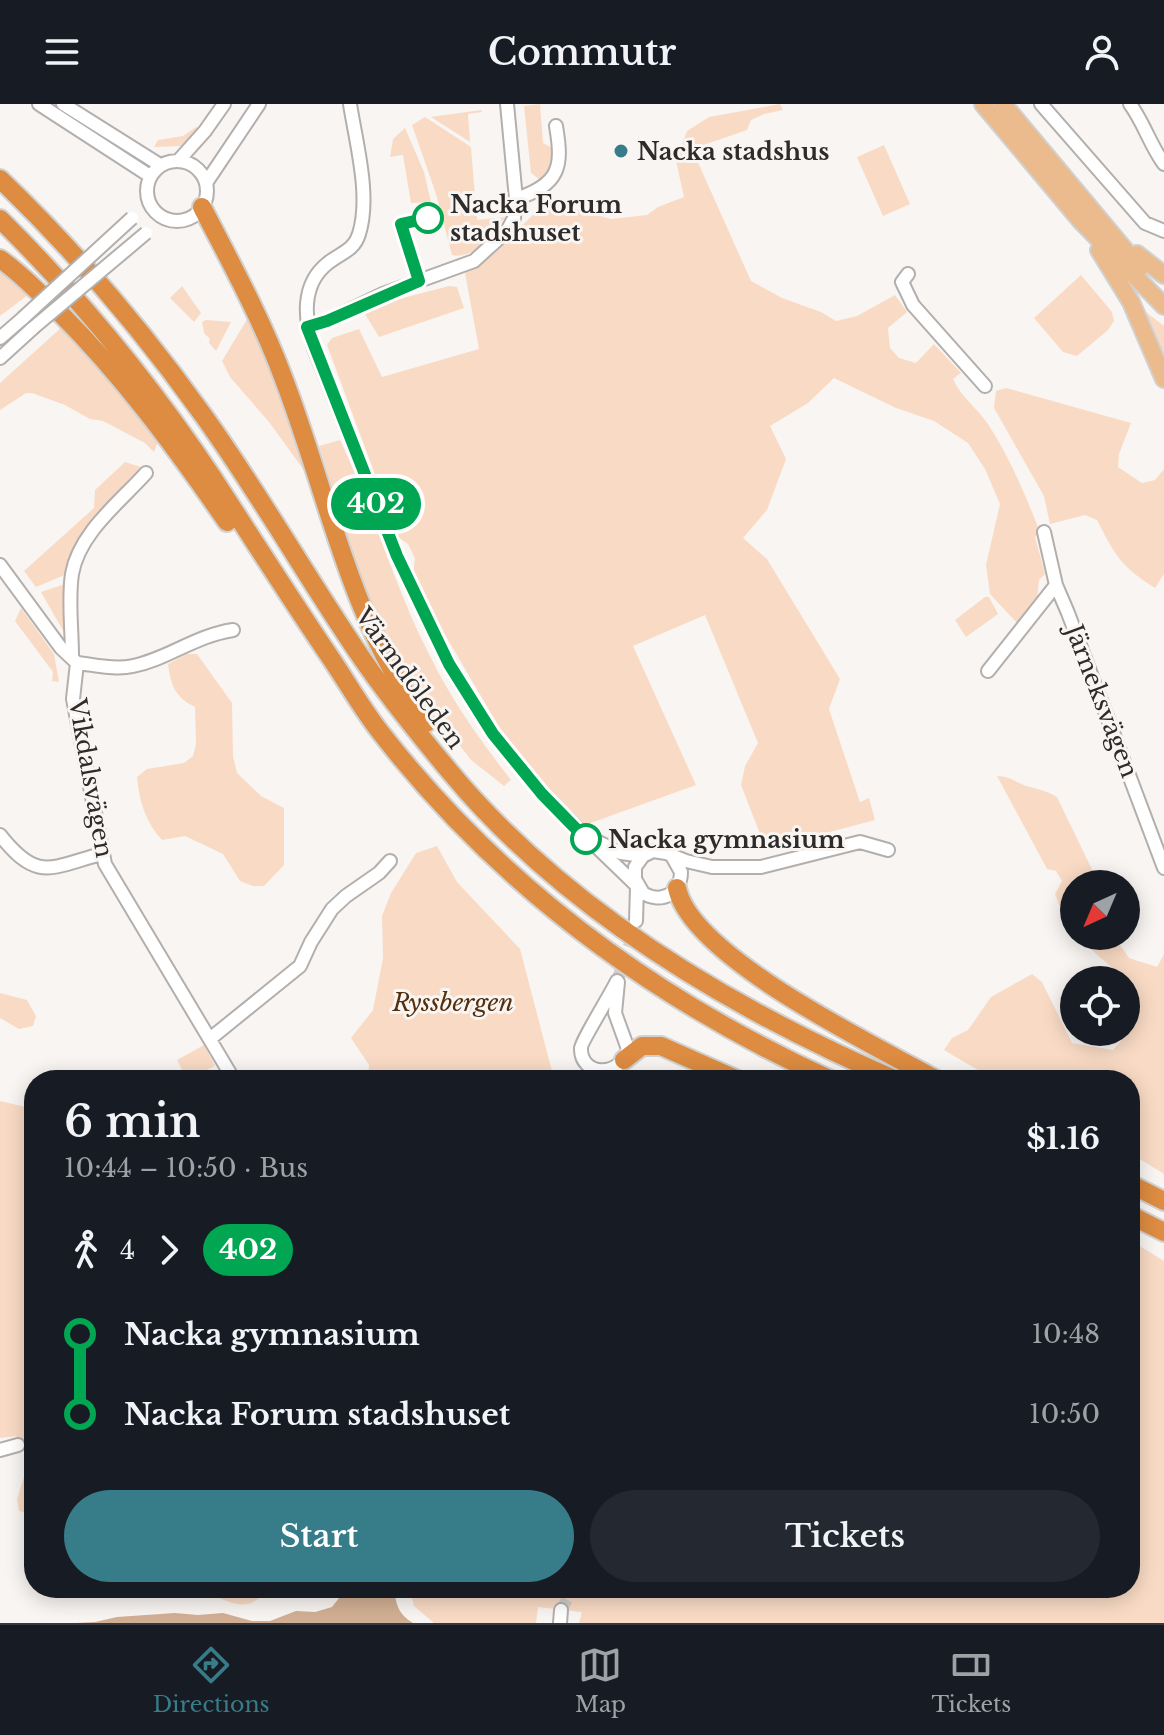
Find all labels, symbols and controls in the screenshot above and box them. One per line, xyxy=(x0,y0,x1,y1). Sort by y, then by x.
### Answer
icon: menu xyxy=(40,30,84,74)
text: Commutr xyxy=(488,30,676,75)
icon: person xyxy=(1080,30,1124,74)
place label: Nacka stadshus xyxy=(637,137,829,166)
marker: Nacka stadshus xyxy=(612,142,630,160)
place label: Nacka Forum stadshuset xyxy=(450,190,623,247)
marker: Nacka Forum stadshuset xyxy=(413,203,443,233)
line badge: 402 xyxy=(330,478,422,530)
text: 402 xyxy=(347,486,405,521)
street label: Värmdöleden xyxy=(349,601,471,754)
street label: Järneksvägen xyxy=(1058,618,1144,782)
street label: Vikdalsvägen xyxy=(63,695,119,860)
marker: Nacka gymnasium xyxy=(571,824,601,854)
place label: Nacka gymnasium xyxy=(608,825,845,854)
north arrow xyxy=(1060,870,1140,950)
map controls xyxy=(1060,870,1140,1046)
button: locate xyxy=(1060,966,1140,1046)
park label: Ryssbergen xyxy=(391,988,514,1017)
text: 6 min xyxy=(64,1094,201,1149)
text: $1.16 xyxy=(1027,1120,1100,1157)
text: 10:44 – 10:50 · Bus xyxy=(64,1152,308,1184)
icon: walk xyxy=(64,1228,108,1272)
icon: forward xyxy=(147,1228,191,1272)
text: 402 xyxy=(219,1232,277,1267)
text: 4 xyxy=(120,1234,135,1266)
text: Nacka gymnasium xyxy=(124,1316,420,1353)
text: 10:48 xyxy=(1031,1318,1100,1350)
text: Nacka Forum stadshuset xyxy=(124,1396,510,1433)
text: 10:50 xyxy=(1029,1398,1100,1430)
button: Start xyxy=(64,1490,574,1582)
button: Tickets xyxy=(590,1490,1100,1582)
tab: Directions xyxy=(153,1643,270,1718)
tab: Map xyxy=(575,1643,626,1718)
tab: Tickets xyxy=(931,1643,1011,1718)

